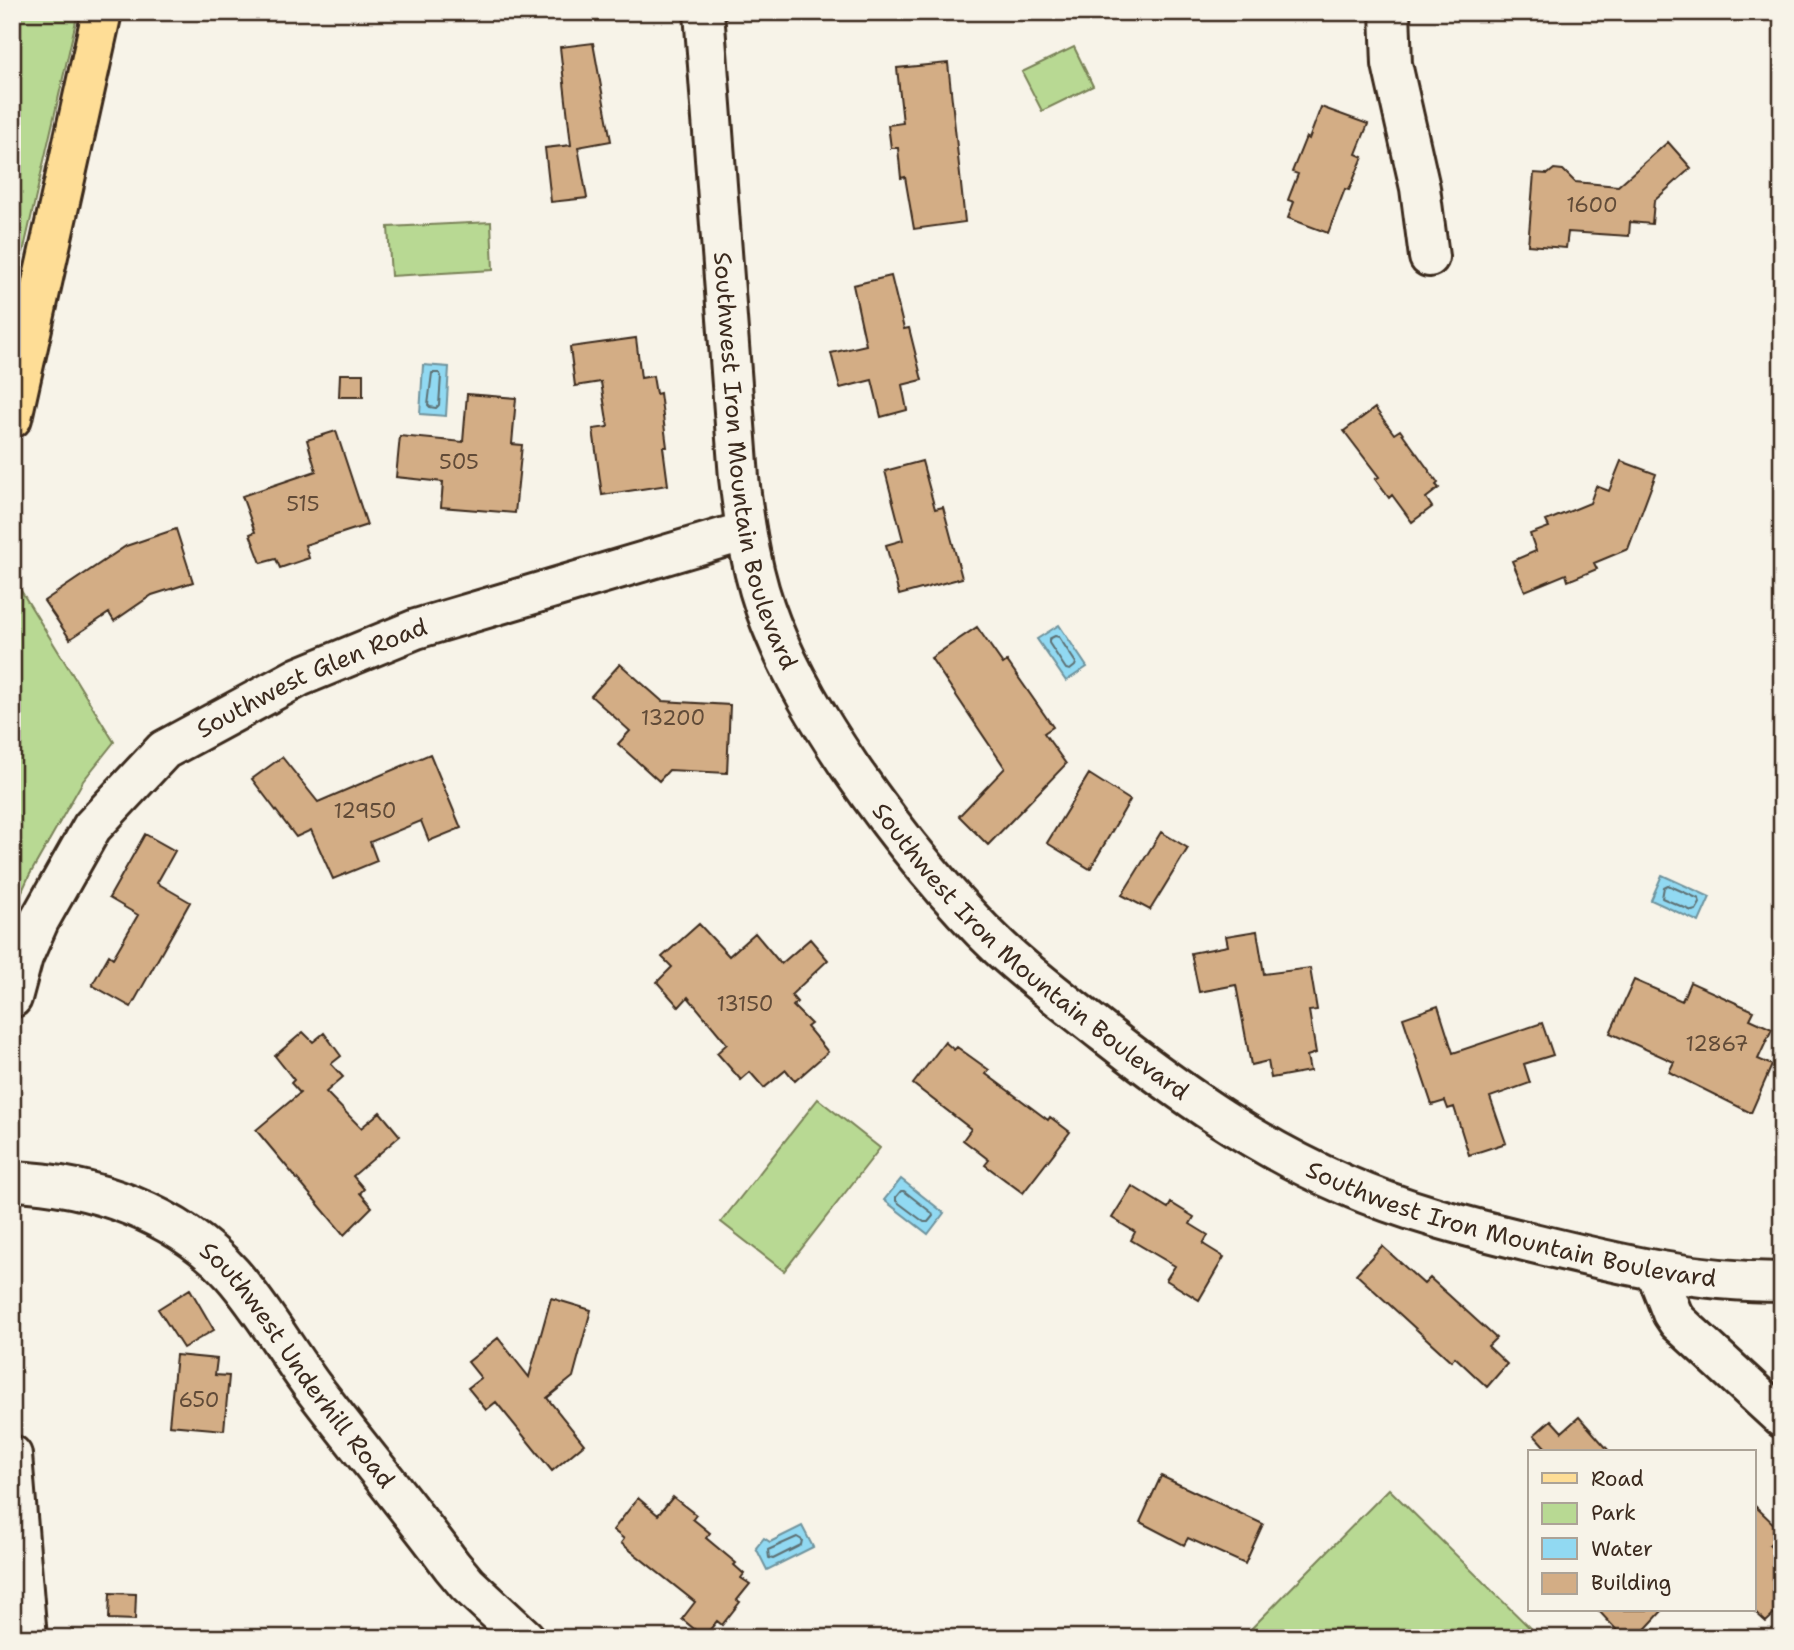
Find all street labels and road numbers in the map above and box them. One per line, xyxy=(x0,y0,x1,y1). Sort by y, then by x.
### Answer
street label: Southwest Iron Mountain Boulevard xyxy=(706,251,805,675)
street label: Southwest Glen Road xyxy=(191,611,431,745)
street label: Southwest Iron Mountain Boulevard xyxy=(865,796,1195,1108)
street label: Southwest Iron Mountain Boulevard xyxy=(1301,1153,1718,1295)
street label: Southwest Underhill Road xyxy=(193,1235,402,1495)

